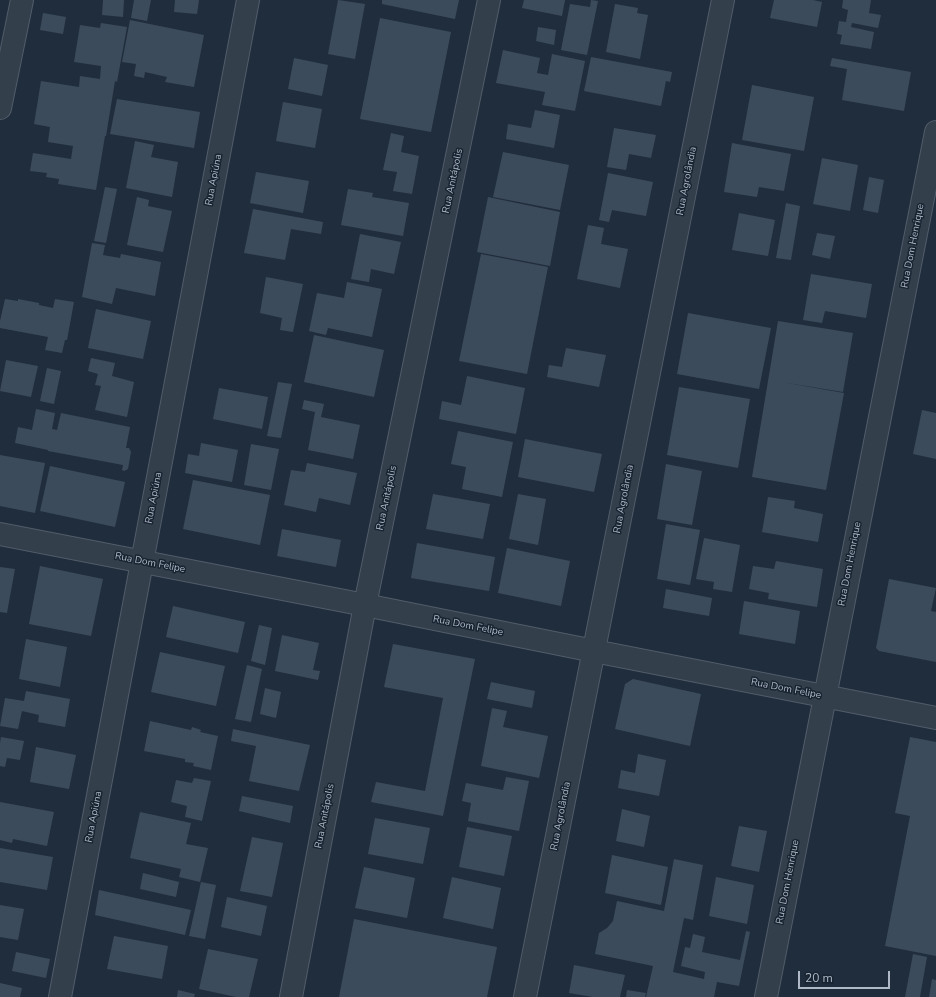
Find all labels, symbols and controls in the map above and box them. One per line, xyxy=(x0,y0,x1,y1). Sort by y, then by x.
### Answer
street label: Rua Agrolândia xyxy=(674,146,700,216)
street label: Rua Anitápolis xyxy=(440,148,466,214)
street label: Rua Apiúna xyxy=(203,153,225,207)
street label: Rua Dom Henrique xyxy=(899,203,927,289)
street label: Rua Agrolândia xyxy=(611,464,637,534)
street label: Rua Anitápolis xyxy=(374,465,400,531)
street label: Rua Apiúna xyxy=(143,471,165,525)
street label: Rua Dom Henrique xyxy=(836,521,864,607)
street label: Rua Dom Felipe xyxy=(114,550,186,576)
street label: Rua Dom Felipe xyxy=(432,613,504,639)
street label: Rua Dom Felipe xyxy=(750,676,822,702)
street label: Rua Agrolândia xyxy=(548,781,574,851)
street label: Rua Anitápolis xyxy=(313,783,337,849)
street label: Rua Apiúna xyxy=(83,790,105,844)
street label: Rua Dom Henrique xyxy=(774,839,802,925)
scale bar xyxy=(800,963,892,989)
text: 20 m xyxy=(805,970,833,986)

